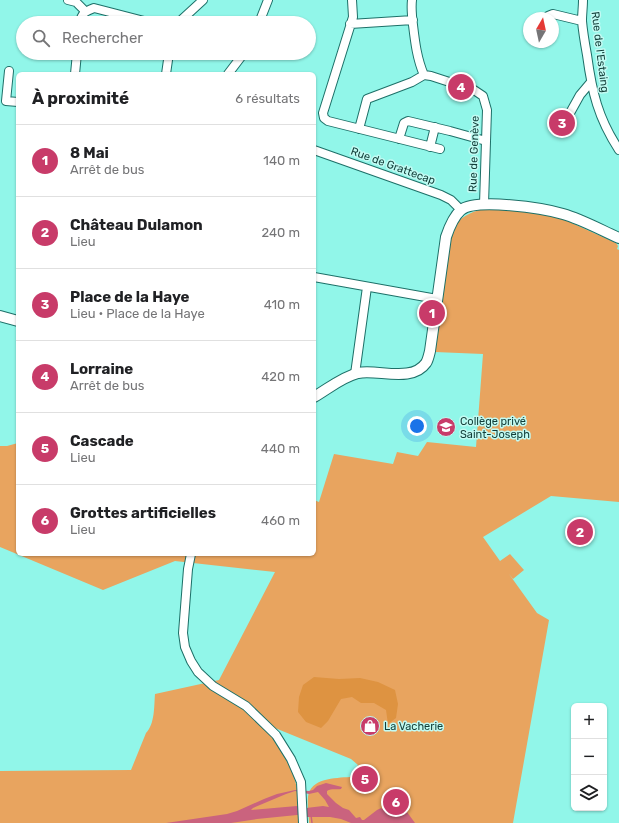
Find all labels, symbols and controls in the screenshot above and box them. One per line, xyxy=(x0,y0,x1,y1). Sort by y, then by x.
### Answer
street label: Rue de l'Estaing xyxy=(589,11,611,93)
north arrow xyxy=(523,12,559,48)
search box xyxy=(16,16,316,60)
icon: search xyxy=(30,27,52,49)
text: Rechercher xyxy=(62,29,143,47)
pin: 4 xyxy=(448,72,474,102)
text: À proximité xyxy=(32,88,129,108)
text: 6 résultats xyxy=(235,91,300,106)
pin: 3 xyxy=(549,108,575,138)
street label: Rue de Genève xyxy=(466,116,482,192)
text: 8 Mai xyxy=(70,144,109,162)
street label: Rue de Grattecap xyxy=(349,145,437,187)
text: 1 xyxy=(42,153,48,168)
text: 140 m xyxy=(263,153,300,168)
text: Arrêt de bus xyxy=(70,162,144,177)
text: Château Dulamon xyxy=(70,216,203,234)
text: 2 xyxy=(41,225,49,240)
text: 240 m xyxy=(261,225,300,240)
text: Lieu xyxy=(70,234,96,249)
text: Place de la Haye xyxy=(70,288,189,306)
text: 3 xyxy=(41,297,49,312)
text: 410 m xyxy=(264,297,300,312)
pin: 1 xyxy=(419,298,445,328)
text: Lieu · Place de la Haye xyxy=(70,306,205,321)
text: Lorraine xyxy=(70,360,133,378)
text: 4 xyxy=(41,369,49,384)
text: 420 m xyxy=(261,369,300,384)
text: Arrêt de bus xyxy=(70,378,144,393)
place label: Collège privé Saint-Joseph xyxy=(460,415,530,441)
your location xyxy=(407,416,427,436)
school or university icon: Collège privé Saint-Joseph xyxy=(435,416,457,438)
text: Cascade xyxy=(70,432,134,450)
text: 5 xyxy=(41,441,49,456)
text: 440 m xyxy=(261,441,300,456)
text: Lieu xyxy=(70,450,96,465)
text: Grottes artificielles xyxy=(70,504,216,522)
text: 6 xyxy=(41,513,49,528)
text: 460 m xyxy=(261,513,300,528)
pin: 2 xyxy=(567,517,593,547)
text: Lieu xyxy=(70,522,96,537)
map controls xyxy=(571,703,607,811)
button: + xyxy=(571,703,607,739)
shop icon: La Vacherie xyxy=(359,715,381,737)
place label: La Vacherie xyxy=(384,720,443,733)
button: − xyxy=(571,739,607,775)
pin: 5 xyxy=(352,764,378,794)
button: layers xyxy=(571,775,607,811)
pin: 6 xyxy=(383,787,409,817)

